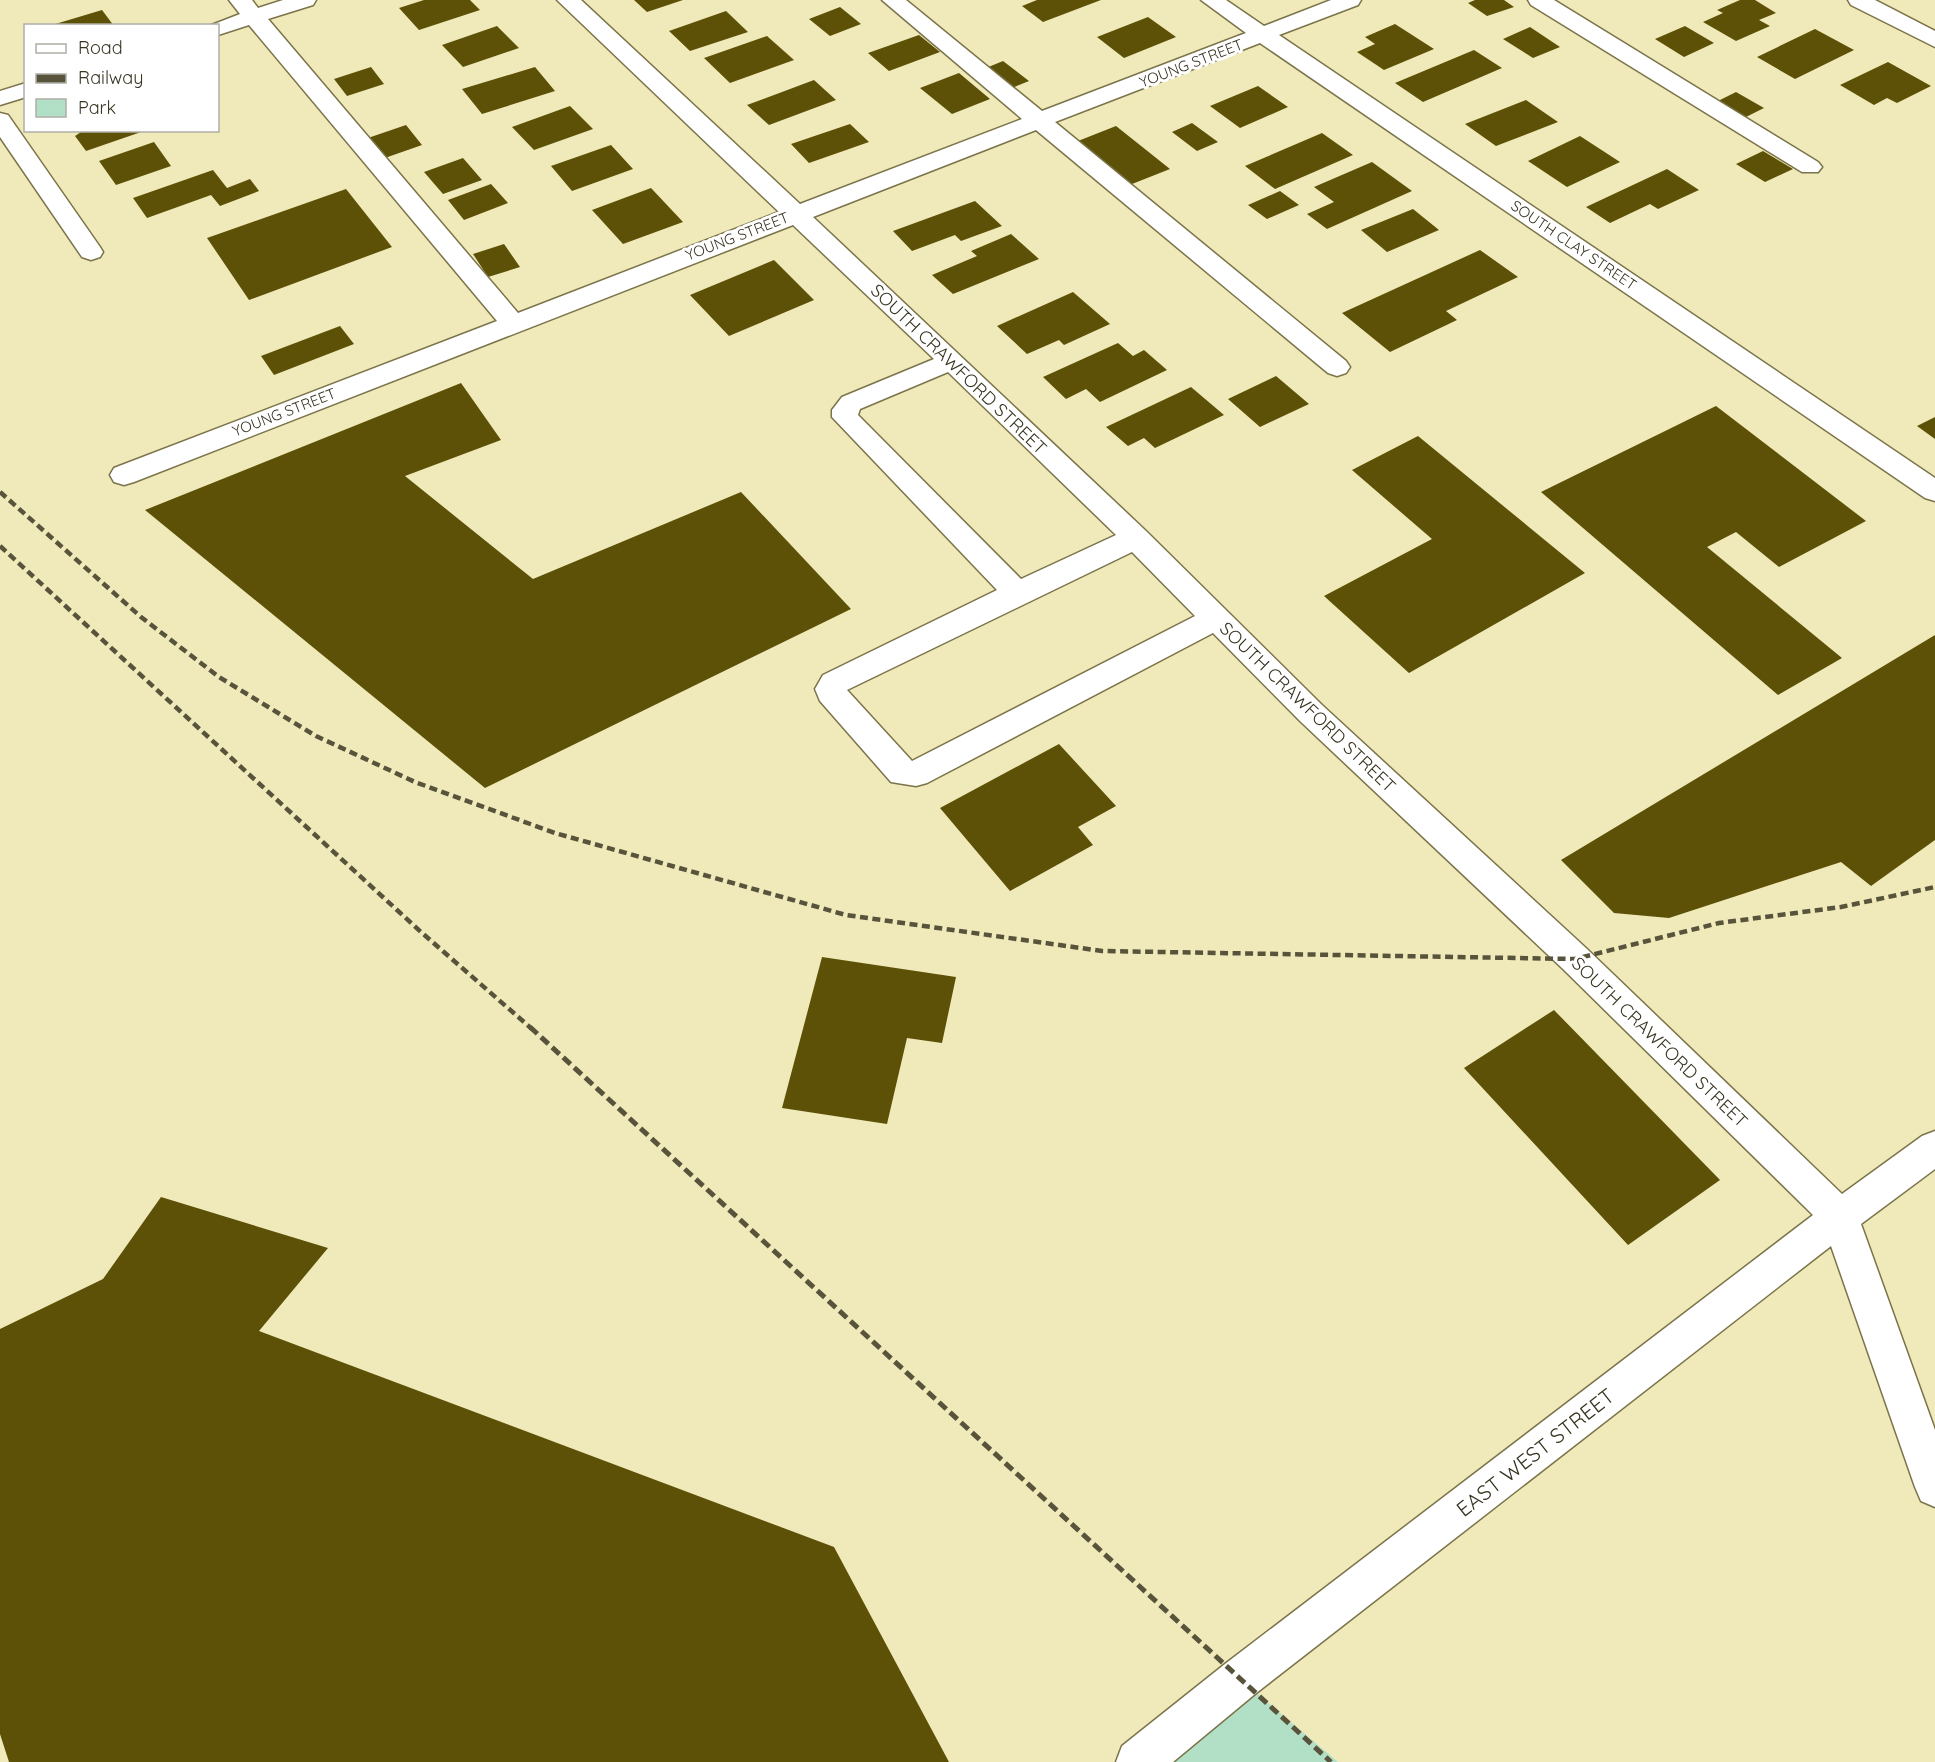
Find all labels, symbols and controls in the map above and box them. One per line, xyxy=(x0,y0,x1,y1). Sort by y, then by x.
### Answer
legend xyxy=(24,24,219,132)
street label: YOUNG STREET xyxy=(1137,35,1245,91)
text: Road xyxy=(78,36,123,59)
text: Railway xyxy=(78,66,144,89)
text: Park xyxy=(78,96,116,119)
street label: SOUTH CLAY STREET xyxy=(1508,196,1640,294)
street label: YOUNG STREET xyxy=(683,208,791,264)
street label: SOUTH CRAWFORD STREET xyxy=(866,279,1052,459)
street label: YOUNG STREET xyxy=(230,384,338,440)
street label: SOUTH CRAWFORD STREET xyxy=(1215,617,1401,797)
street label: SOUTH CRAWFORD STREET xyxy=(1567,952,1753,1132)
street label: EAST WEST STREET xyxy=(1451,1382,1619,1522)

